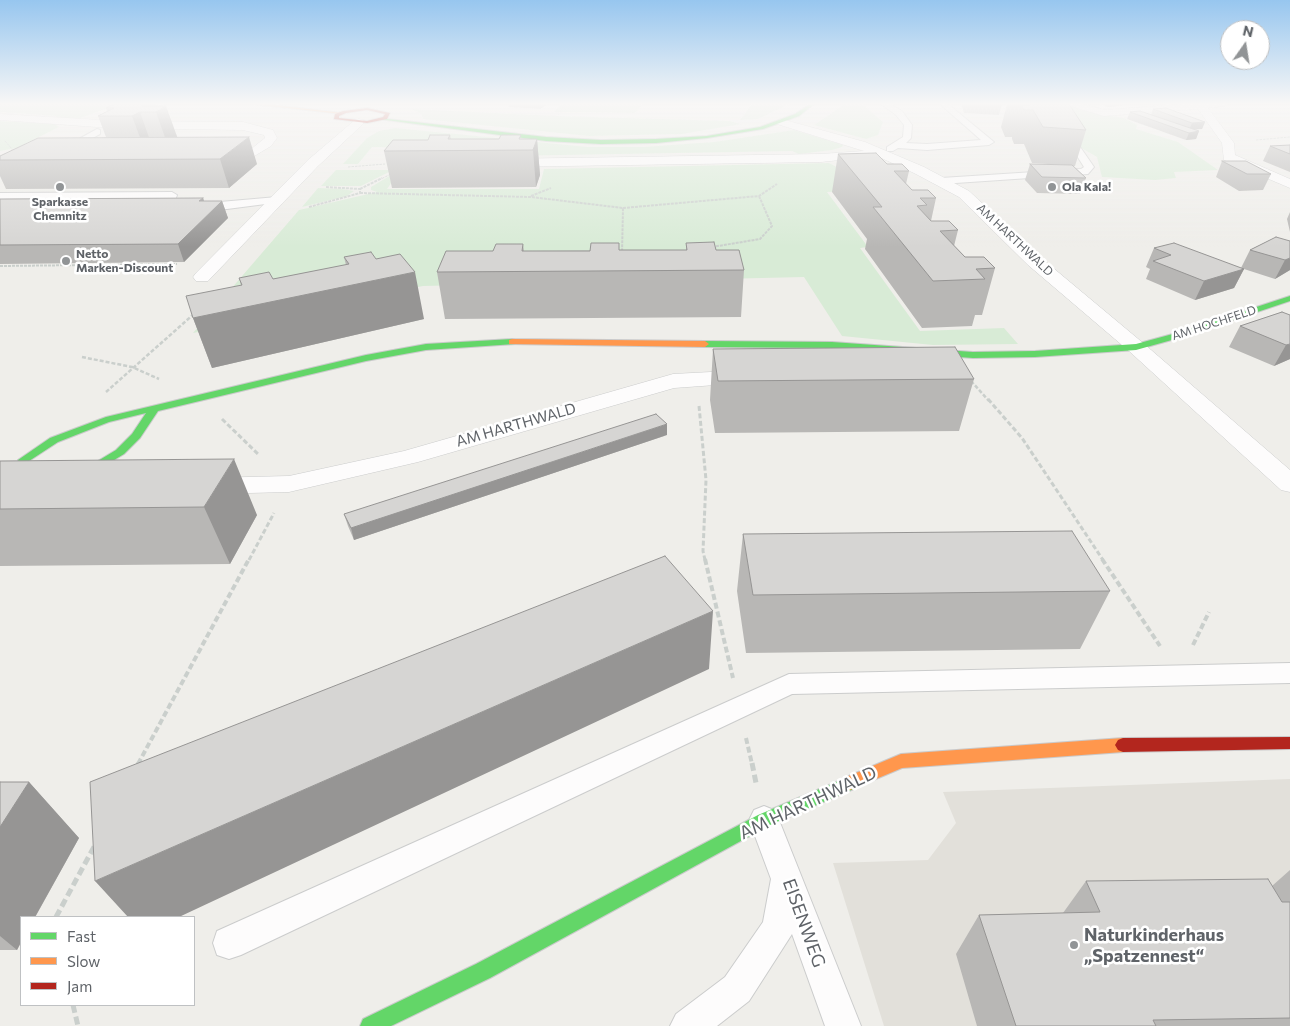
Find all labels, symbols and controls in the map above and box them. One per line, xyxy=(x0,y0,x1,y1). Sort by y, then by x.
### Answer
north arrow xyxy=(1220,20,1270,70)
text: N xyxy=(1241,21,1255,40)
place label: Ola Kala! xyxy=(1062,180,1111,194)
marker: Sparkasse Chemnitz xyxy=(54,181,66,193)
marker: Ola Kala! xyxy=(1046,181,1058,193)
place label: Sparkasse Chemnitz xyxy=(32,195,88,223)
street label: AM HARTHWALD xyxy=(974,201,1056,279)
place label: Netto Marken-Discount xyxy=(76,247,173,275)
marker: Netto Marken-Discount xyxy=(60,255,72,267)
street label: AM HOCHFELD xyxy=(1170,303,1258,343)
street label: AM HARTHWALD xyxy=(454,399,578,451)
street label: AM HARTHWALD xyxy=(736,762,880,844)
street label: EISENWEG xyxy=(778,876,830,970)
legend xyxy=(20,916,195,1006)
place label: Naturkinderhaus „Spatzennest“ xyxy=(1084,924,1224,966)
text: Fast xyxy=(67,927,96,945)
marker: Naturkinderhaus „Spatzennest“ xyxy=(1068,939,1080,951)
text: Slow xyxy=(67,952,100,970)
text: Jam xyxy=(67,977,92,995)

